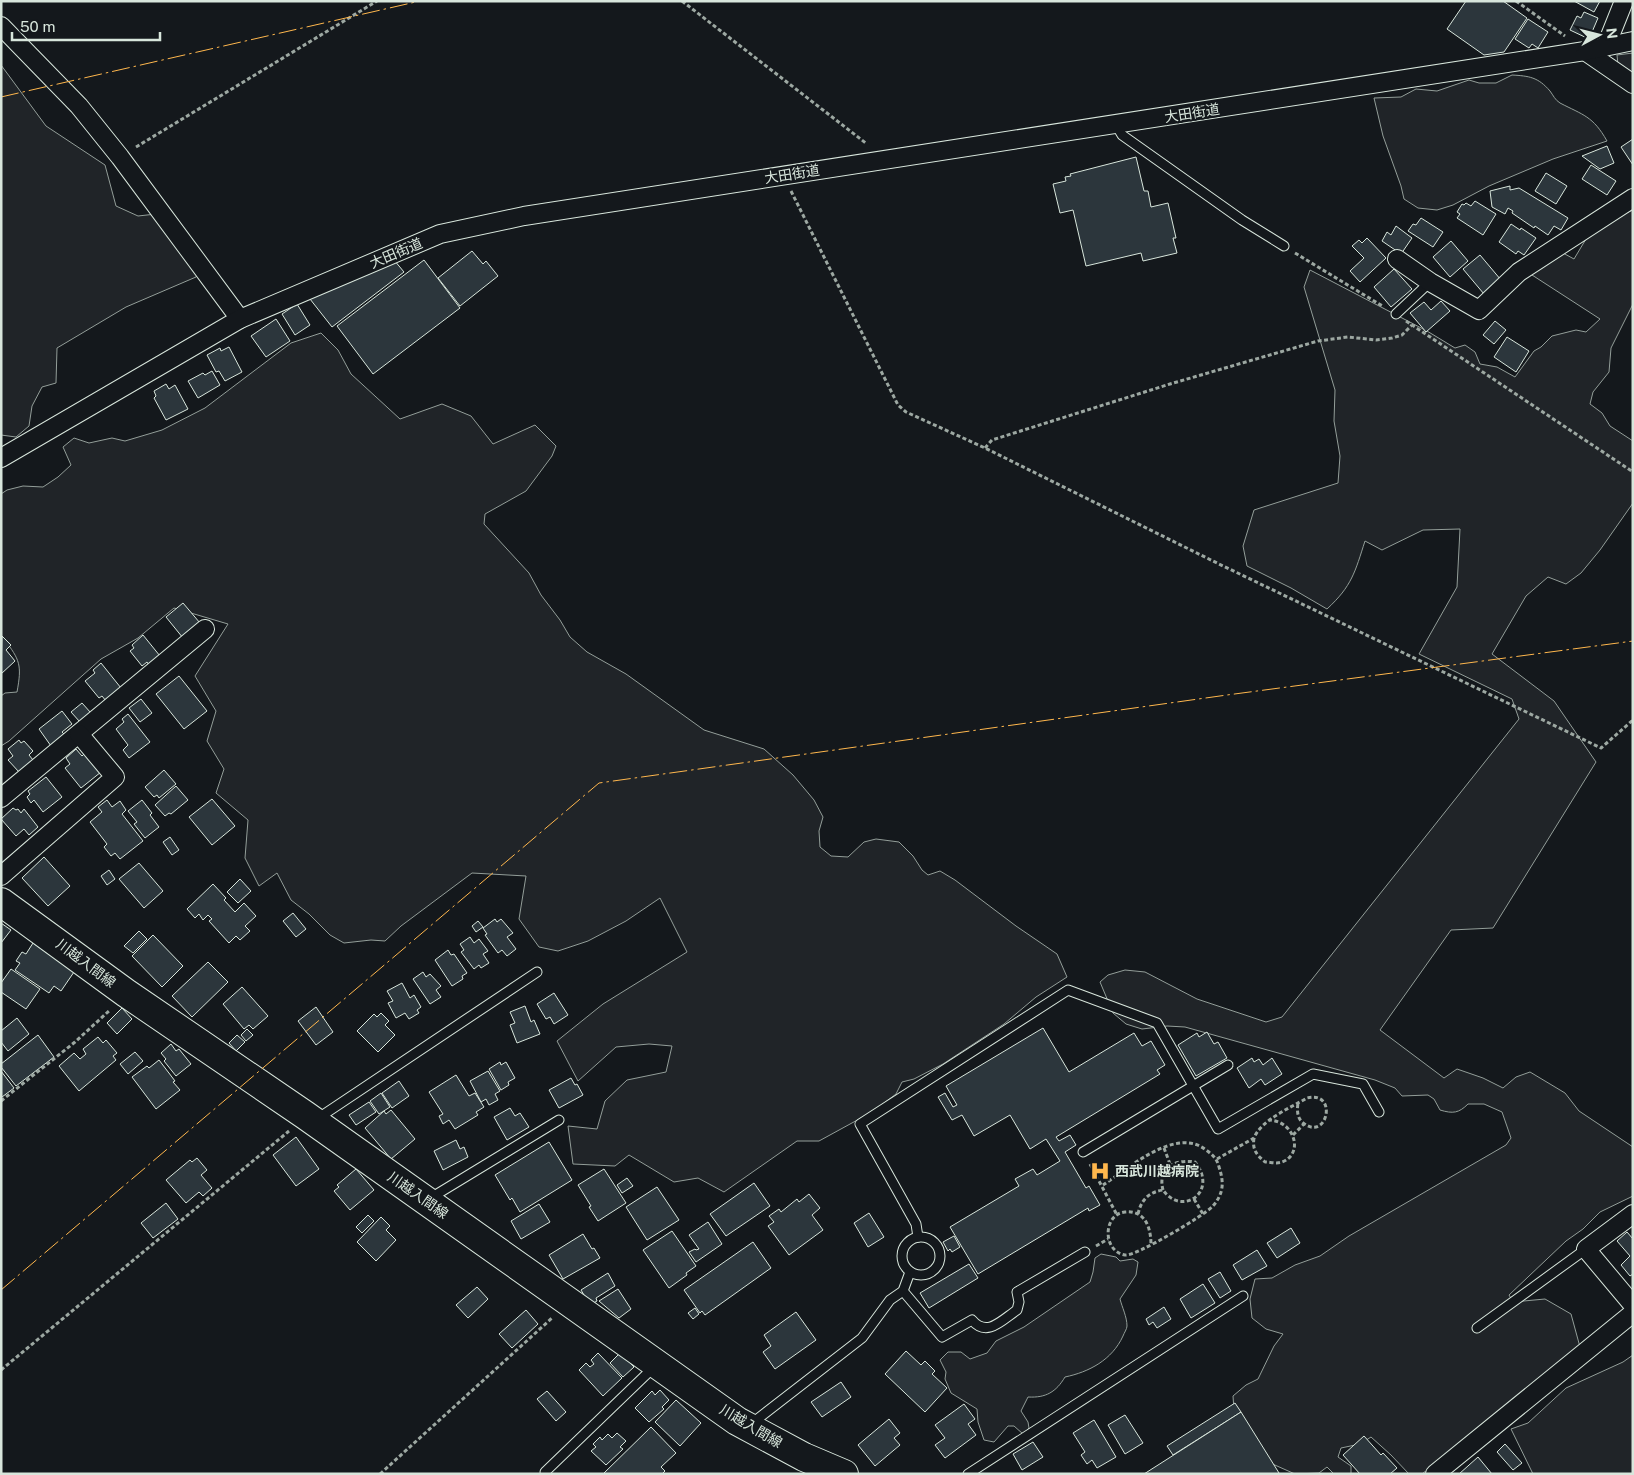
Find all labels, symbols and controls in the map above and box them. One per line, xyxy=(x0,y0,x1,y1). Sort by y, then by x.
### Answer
scale bar xyxy=(12,10,160,42)
north arrow xyxy=(1574,10,1624,60)
text: 50 m xyxy=(20,18,55,35)
text: N xyxy=(1603,27,1621,40)
street label: 大田街道 xyxy=(1163,101,1221,125)
street label: 大田街道 xyxy=(763,162,821,186)
street label: 大田街道 xyxy=(367,235,425,271)
street label: 川越入間線 xyxy=(53,936,119,990)
hospital icon: 西武川越病院 xyxy=(1089,1160,1111,1182)
place label: 西武川越病院 xyxy=(1115,1163,1199,1179)
street label: 川越入間線 xyxy=(385,1168,451,1222)
street label: 川越入間線 xyxy=(717,1401,785,1451)

